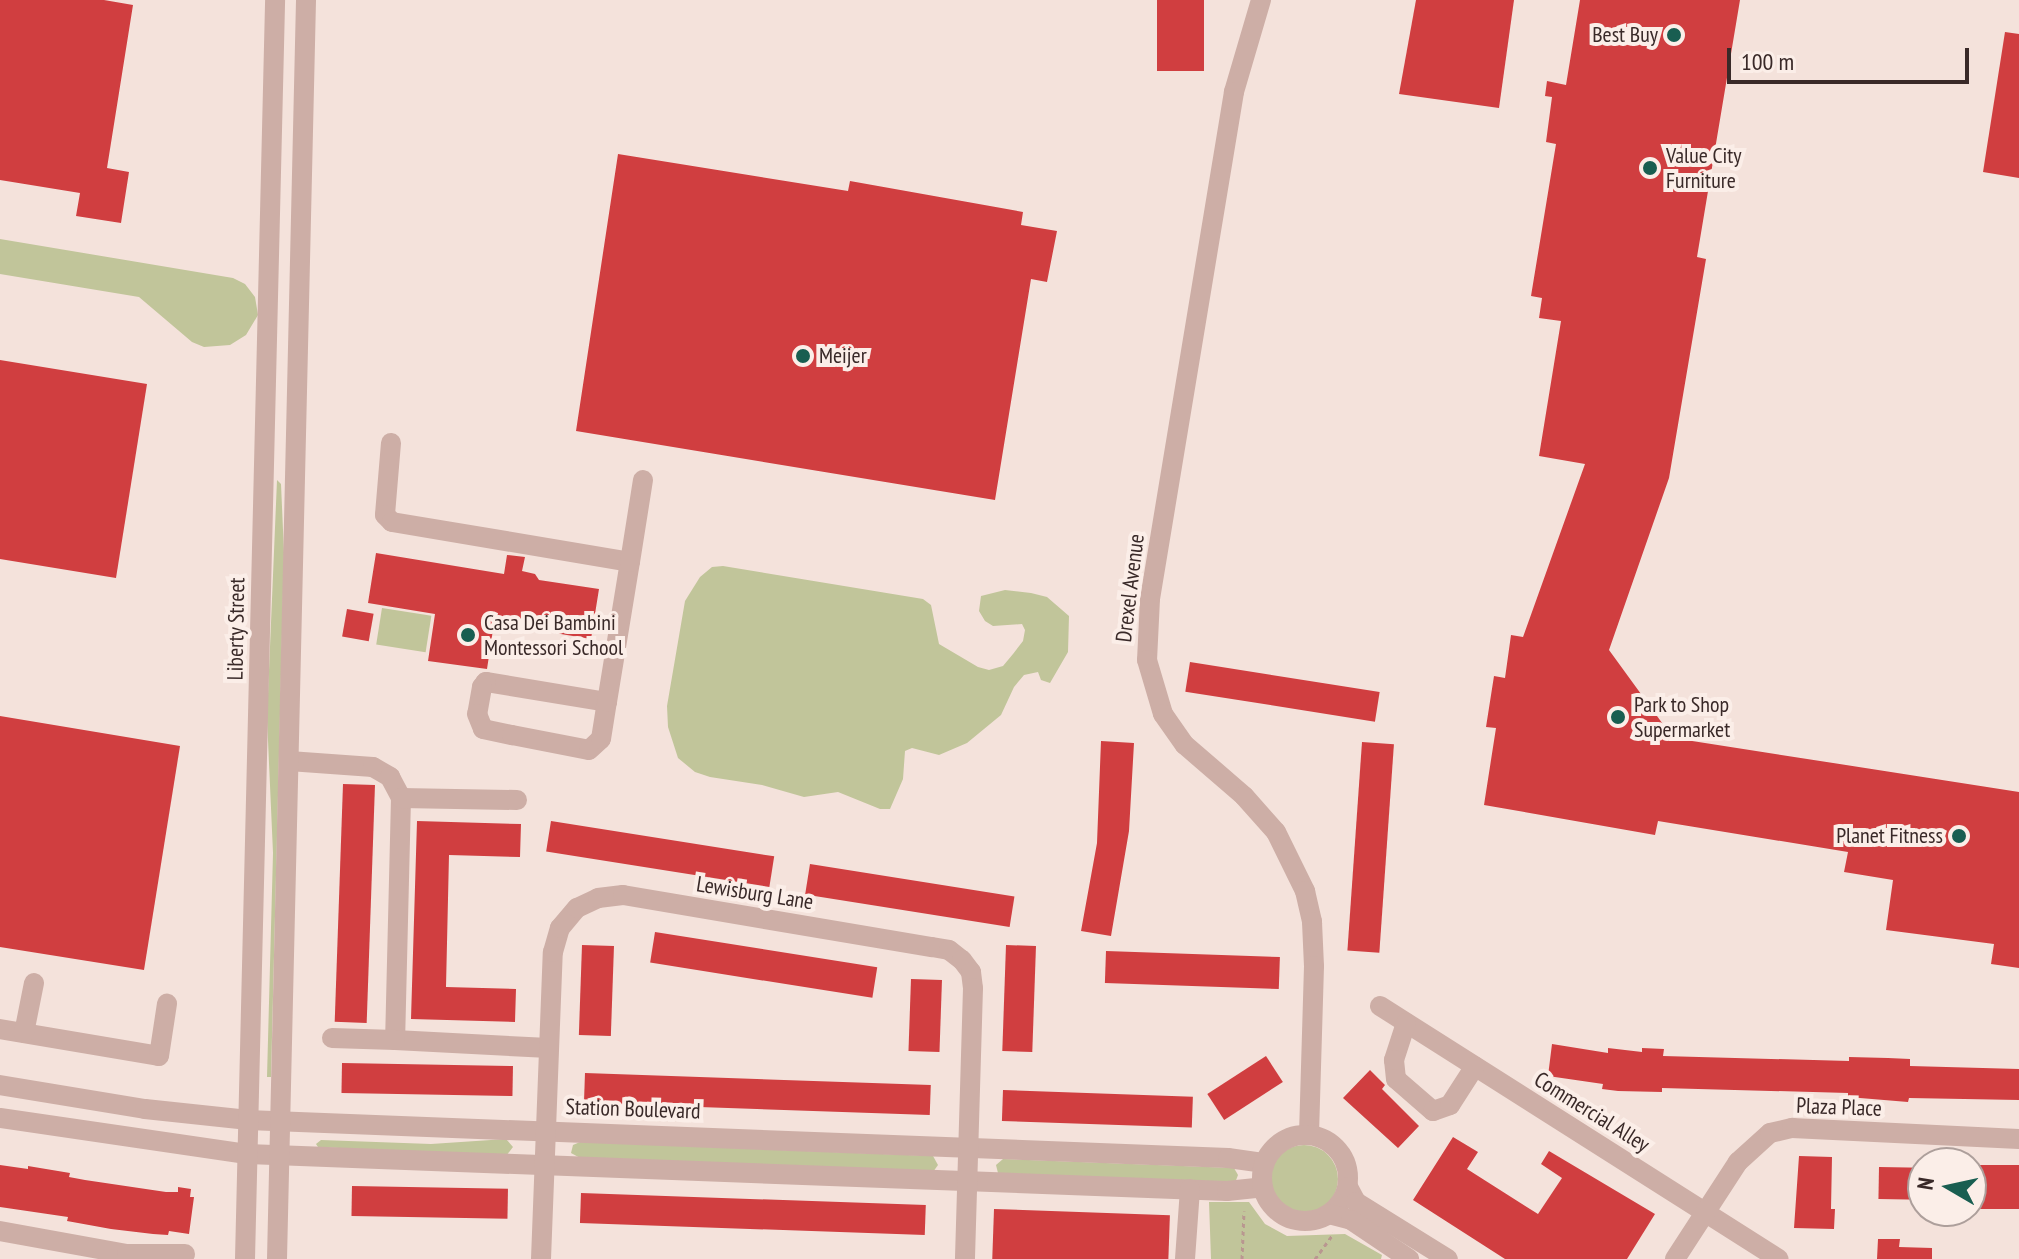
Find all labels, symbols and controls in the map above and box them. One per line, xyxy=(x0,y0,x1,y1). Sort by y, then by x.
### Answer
place label: Best Buy xyxy=(1592,22,1658,48)
marker: Best Buy xyxy=(1665,26,1683,44)
scale bar xyxy=(1731,32,1973,82)
text: 100 m xyxy=(1741,46,1794,77)
place label: Value City Furniture xyxy=(1666,142,1742,194)
marker: Value City Furniture xyxy=(1641,159,1659,177)
place label: Meijer xyxy=(819,343,867,369)
marker: Meijer xyxy=(794,347,812,365)
street label: Drexel Avenue xyxy=(1110,532,1150,644)
street label: Liberty Street xyxy=(222,577,250,681)
place label: Casa Dei Bambini Montessori School xyxy=(484,609,623,660)
marker: Casa Dei Bambini Montessori School xyxy=(459,626,477,644)
place label: Park to Shop Supermarket xyxy=(1634,691,1730,742)
marker: Park to Shop Supermarket xyxy=(1609,708,1627,726)
place label: Planet Fitness xyxy=(1836,823,1943,849)
marker: Planet Fitness xyxy=(1950,827,1968,845)
street label: Lewisburg Lane xyxy=(695,871,815,915)
street label: Commercial Alley xyxy=(1529,1066,1655,1158)
street label: Plaza Place xyxy=(1796,1092,1882,1122)
street label: Station Boulevard xyxy=(565,1093,701,1125)
north arrow xyxy=(1907,1147,1987,1227)
text: N xyxy=(1911,1176,1940,1192)

